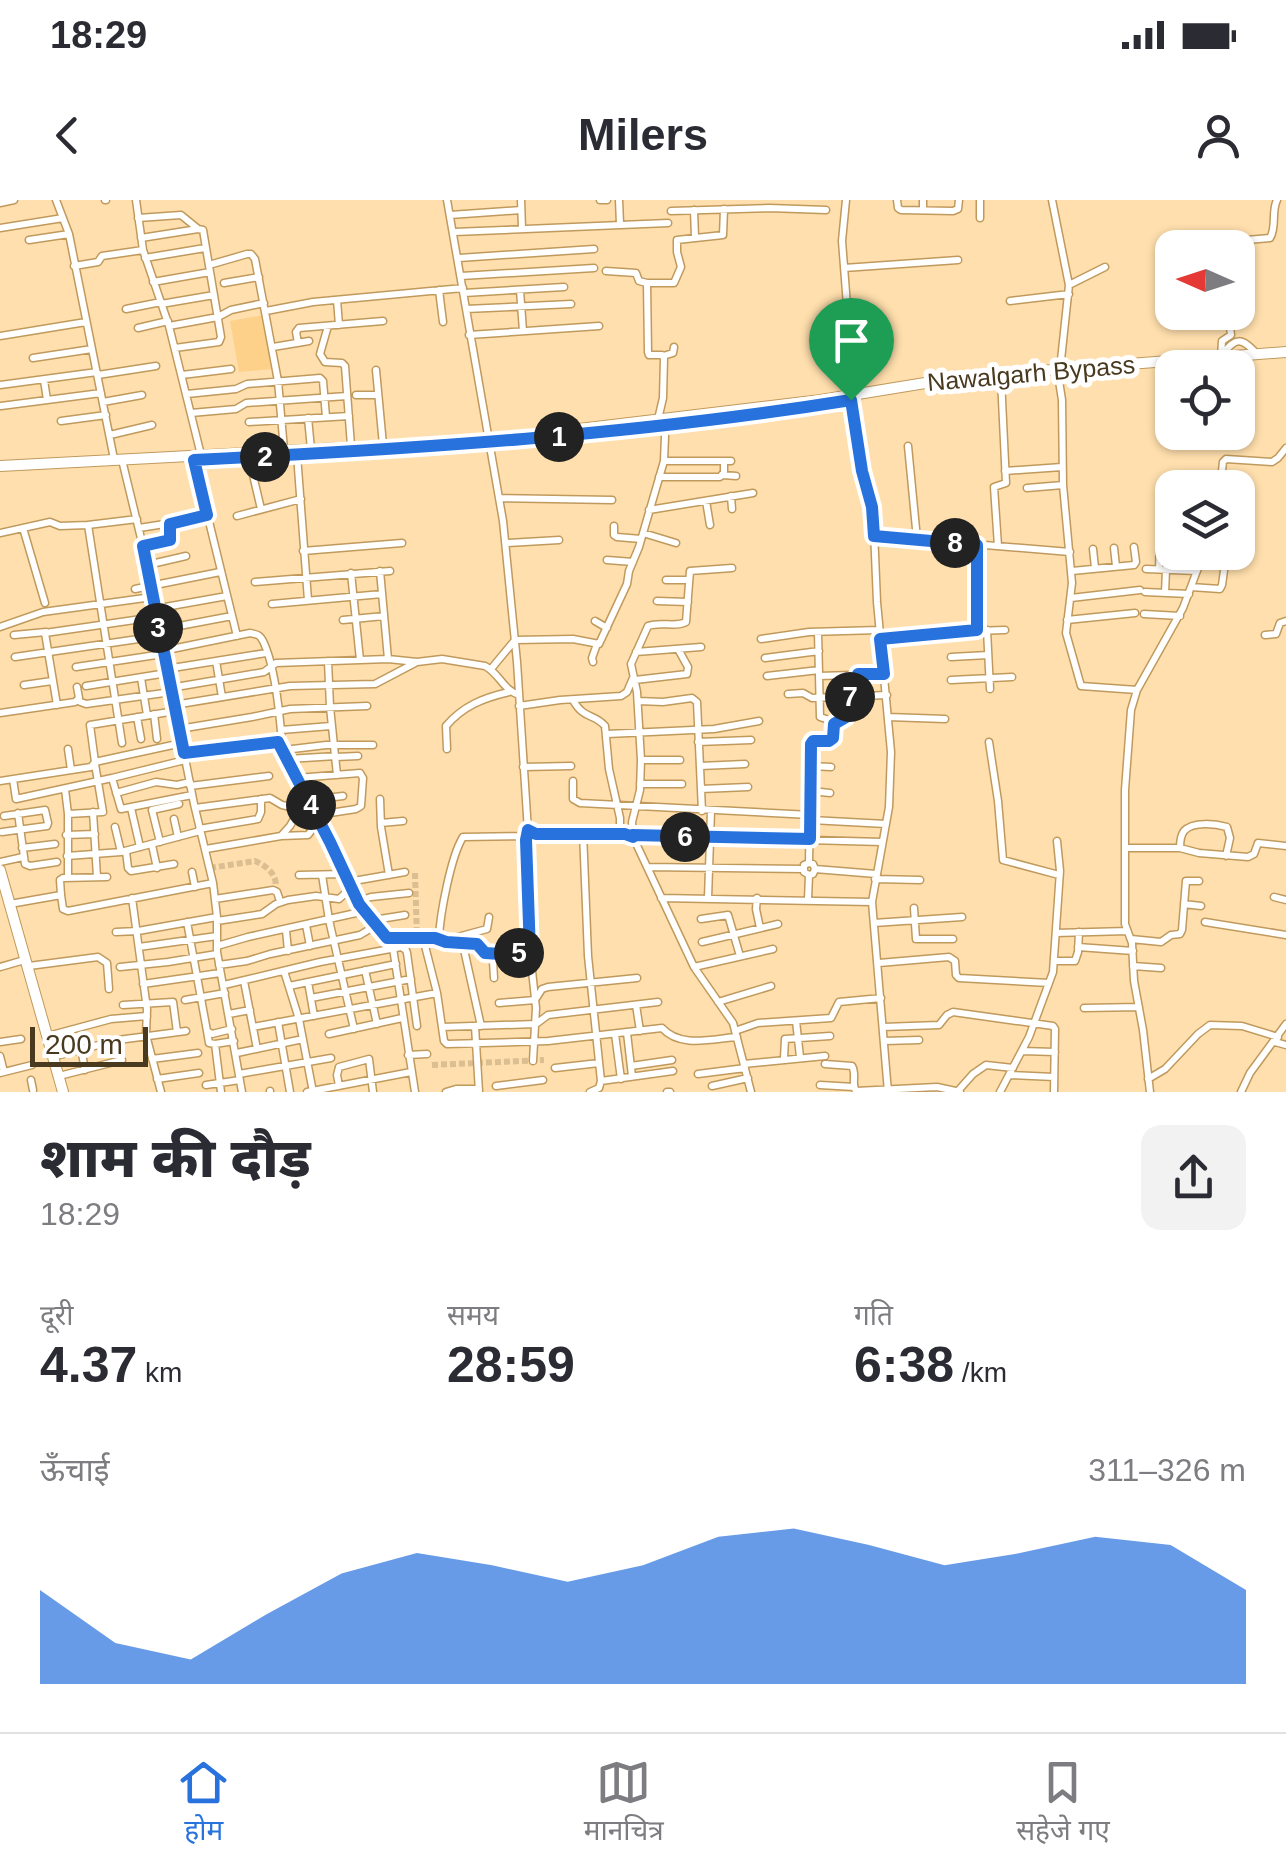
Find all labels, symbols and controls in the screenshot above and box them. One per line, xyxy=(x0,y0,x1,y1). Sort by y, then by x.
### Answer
text: 18:29 xyxy=(50,14,147,56)
icon: back xyxy=(40,108,95,163)
icon: person xyxy=(1191,108,1246,163)
text: Milers xyxy=(578,109,708,160)
north arrow xyxy=(1155,230,1255,330)
map controls xyxy=(1155,230,1255,570)
pin xyxy=(809,298,894,401)
icon: arrive xyxy=(824,313,879,368)
street label: Nawalgarh Bypass xyxy=(926,350,1136,396)
button: locate xyxy=(1155,350,1255,450)
pin: 1 xyxy=(534,412,584,462)
text: 1 xyxy=(551,421,567,452)
pin: 2 xyxy=(240,432,290,482)
text: 2 xyxy=(257,441,273,472)
button: layers xyxy=(1155,470,1255,570)
pin: 8 xyxy=(930,518,980,568)
text: 8 xyxy=(947,527,963,558)
pin: 3 xyxy=(133,603,183,653)
text: 3 xyxy=(150,612,166,643)
pin: 7 xyxy=(825,672,875,722)
text: 7 xyxy=(842,681,858,712)
pin: 4 xyxy=(286,780,336,830)
text: 4 xyxy=(303,789,319,820)
pin: 6 xyxy=(660,812,710,862)
text: 6 xyxy=(677,821,693,852)
pin: 5 xyxy=(494,928,544,978)
text: 5 xyxy=(511,937,527,968)
scale bar xyxy=(30,1022,148,1066)
text: 200 m xyxy=(45,1029,123,1060)
button: share xyxy=(1141,1125,1246,1230)
text: शाम की दौड़ xyxy=(40,1127,311,1189)
text: 18:29 xyxy=(40,1196,120,1232)
text: दूरी xyxy=(40,1300,74,1331)
text: समय xyxy=(447,1300,499,1331)
text: गति xyxy=(854,1300,893,1331)
text: 4.37 xyxy=(40,1337,137,1393)
text: 28:59 xyxy=(447,1337,575,1393)
text: 6:38 xyxy=(854,1337,954,1393)
text: km xyxy=(137,1357,182,1388)
text: /km xyxy=(954,1357,1007,1388)
text: ऊँचाई xyxy=(40,1452,109,1488)
text: 311–326 m xyxy=(1088,1452,1246,1488)
tab: होम xyxy=(176,1755,231,1851)
tab: मानचित्र xyxy=(584,1755,664,1851)
tab: सहेजे गए xyxy=(1016,1755,1110,1851)

